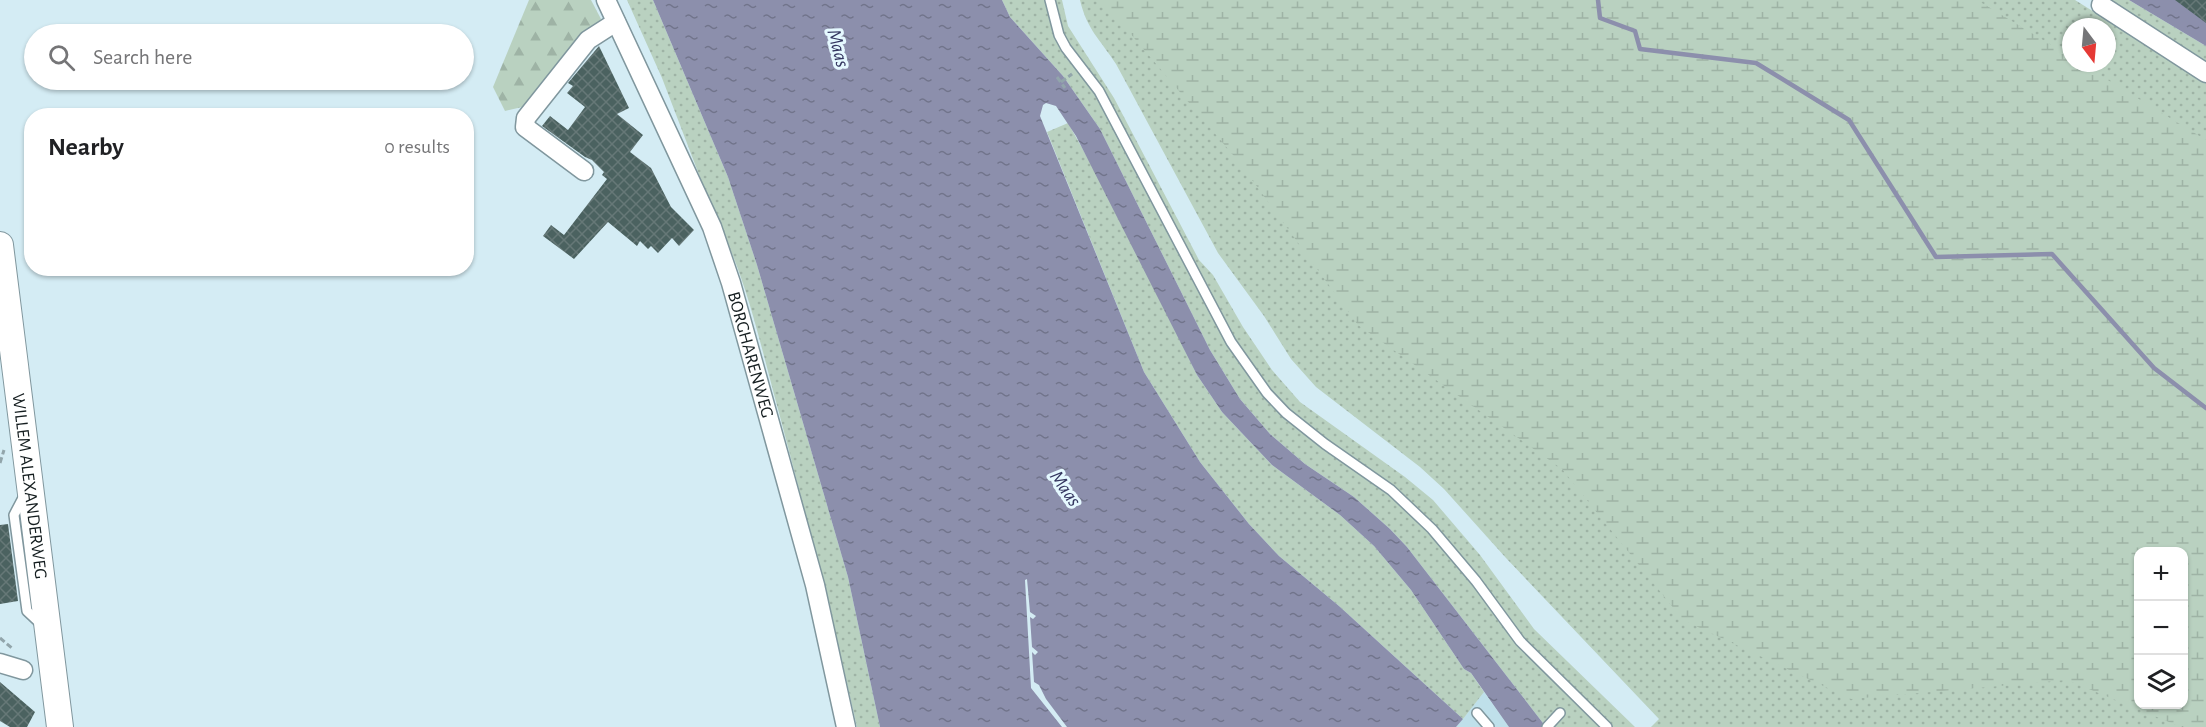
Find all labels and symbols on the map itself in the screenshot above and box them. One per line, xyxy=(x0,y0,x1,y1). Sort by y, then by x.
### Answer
north arrow xyxy=(2062,18,2116,72)
water label: Maas xyxy=(823,27,853,70)
street label: BORGHARENWEG xyxy=(724,290,776,420)
street label: WILLEM ALEXANDERWEG xyxy=(9,392,50,580)
water label: Maas xyxy=(1046,467,1085,511)

